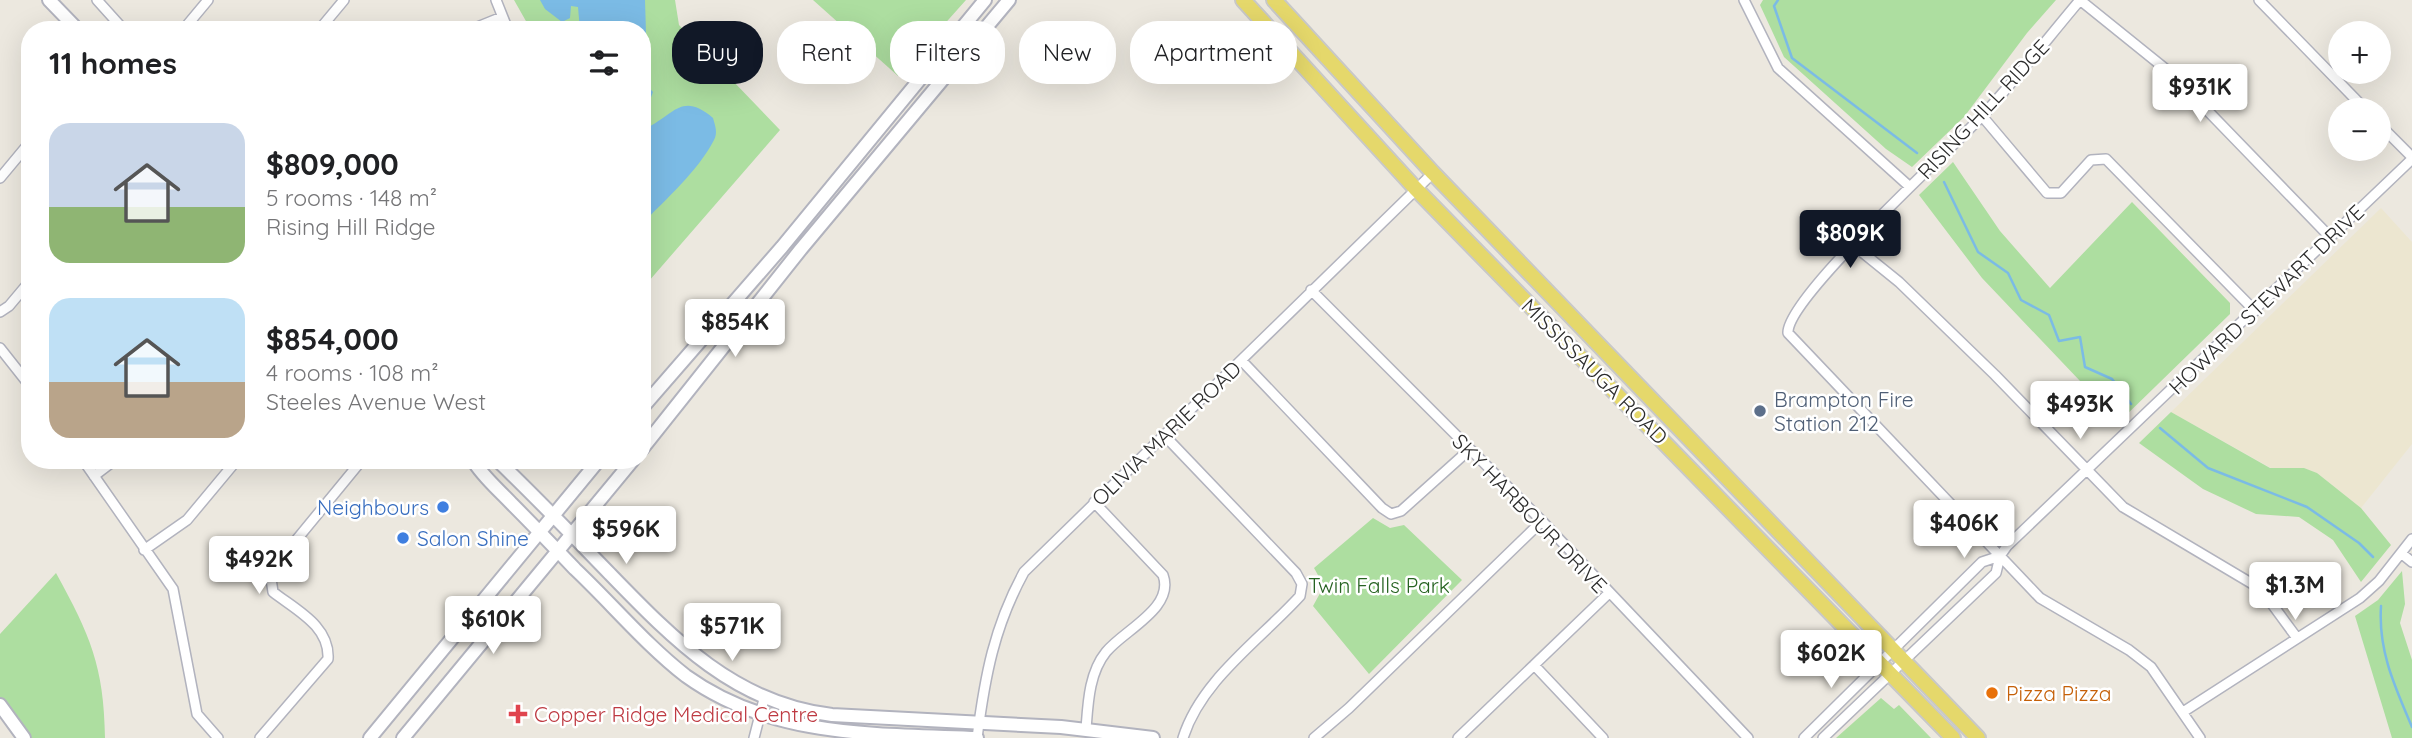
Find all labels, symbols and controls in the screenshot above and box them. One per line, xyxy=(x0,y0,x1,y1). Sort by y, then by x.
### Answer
chip: Buy xyxy=(672,21,763,84)
chip: Rent xyxy=(777,21,876,84)
chip: Filters xyxy=(890,21,1005,84)
chip: New xyxy=(1019,21,1116,84)
chip: Apartment xyxy=(1130,21,1297,84)
map controls xyxy=(2328,21,2391,161)
button: + xyxy=(2328,21,2391,84)
street label: RISING HILL RIDGE xyxy=(1912,34,2054,184)
text: 11 homes xyxy=(49,44,177,82)
icon: filters xyxy=(585,44,623,82)
pin: $931K xyxy=(2151,64,2249,124)
text: $931K xyxy=(2168,72,2232,101)
button: − xyxy=(2328,98,2391,161)
text: $809,000 xyxy=(266,145,399,183)
icon: home xyxy=(105,151,189,235)
text: 5 rooms · 148 m² xyxy=(266,183,437,212)
street label: HOWARD STEWART DRIVE xyxy=(2163,199,2369,399)
pin: $809K xyxy=(1801,210,1899,270)
text: Rising Hill Ridge xyxy=(266,212,435,241)
text: $809K xyxy=(1816,218,1884,247)
street label: MISSISSAUGA ROAD xyxy=(1517,293,1673,449)
pin: $854K xyxy=(686,300,784,359)
text: $854K xyxy=(701,307,769,336)
text: $854,000 xyxy=(266,320,399,358)
icon: home xyxy=(105,326,189,410)
street label: OLIVIA MARIE ROAD xyxy=(1086,355,1246,511)
text: 4 rooms · 108 m² xyxy=(266,358,439,387)
pin: $493K xyxy=(2031,382,2129,441)
place label: Brampton Fire Station 212 xyxy=(1774,386,1914,436)
text: Steeles Avenue West xyxy=(266,387,486,416)
text: $493K xyxy=(2046,389,2114,418)
marker: Brampton Fire Station 212 xyxy=(1752,403,1768,419)
street label: SKY HARBOUR DRIVE xyxy=(1447,428,1613,598)
place label: Neighbours xyxy=(317,494,429,520)
marker: Neighbours xyxy=(435,499,451,515)
pin: $406K xyxy=(1915,500,2013,560)
pin: $596K xyxy=(577,506,675,566)
text: $406K xyxy=(1929,508,1999,537)
text: $596K xyxy=(592,514,660,543)
place label: Salon Shine xyxy=(417,525,529,551)
marker: Salon Shine xyxy=(395,530,411,546)
pin: $492K xyxy=(210,536,308,596)
text: $492K xyxy=(225,544,293,573)
pin: $1.3M xyxy=(2246,562,2344,622)
text: $1.3M xyxy=(2265,570,2325,599)
park label: Twin Falls Park xyxy=(1308,572,1450,598)
pin: $610K xyxy=(444,596,542,656)
text: $610K xyxy=(461,604,525,633)
pin: $571K xyxy=(683,604,781,663)
text: $571K xyxy=(700,611,764,640)
pin: $602K xyxy=(1782,630,1880,690)
text: $602K xyxy=(1797,638,1865,667)
place label: Pizza Pizza xyxy=(2006,680,2111,706)
marker: Pizza Pizza xyxy=(1984,685,2000,701)
place label: Copper Ridge Medical Centre xyxy=(534,701,818,727)
marker: Copper Ridge Medical Centre xyxy=(508,704,528,724)

